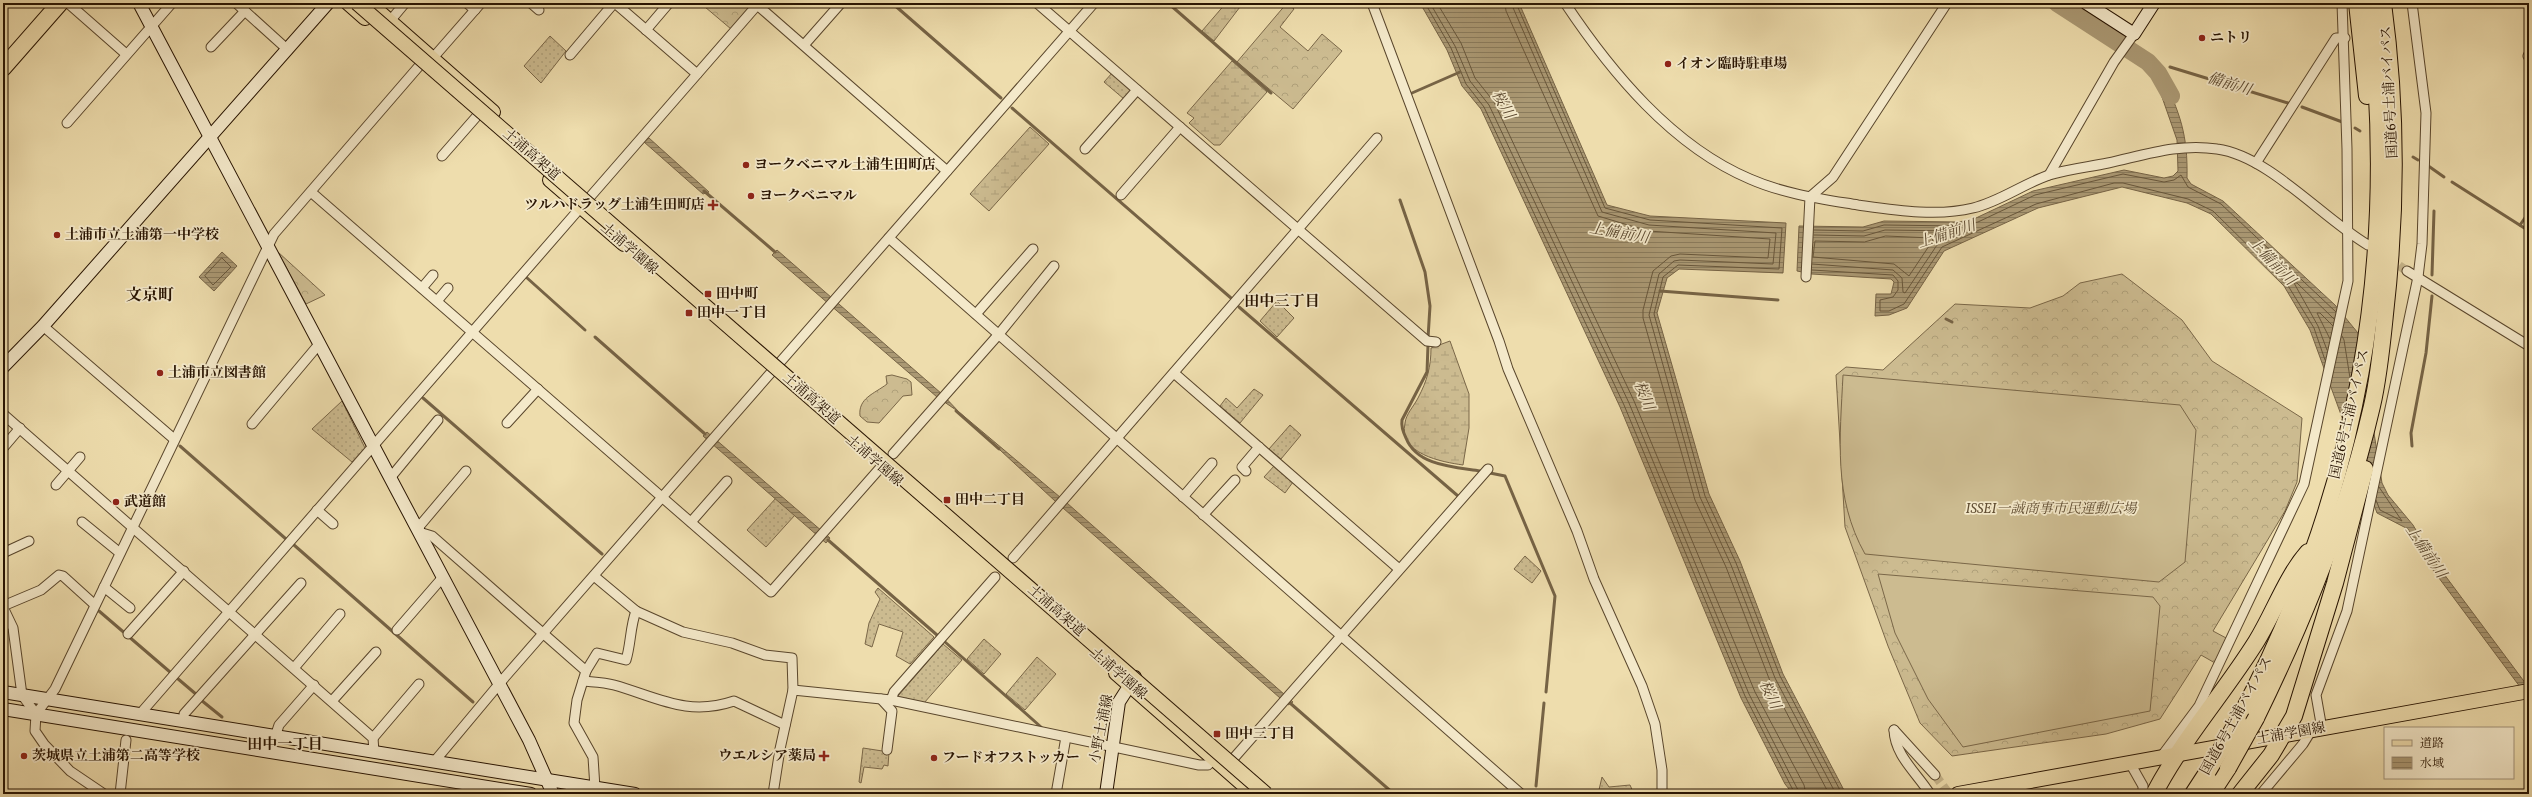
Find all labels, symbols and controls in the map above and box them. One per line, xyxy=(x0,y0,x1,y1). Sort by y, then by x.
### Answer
street label: 国道6号土浦バイパス xyxy=(2377,25,2403,159)
place label: ニトリ xyxy=(2210,29,2252,48)
marker: ニトリ xyxy=(2197,33,2207,43)
place label: イオン臨時駐車場 xyxy=(1676,55,1788,74)
marker: イオン臨時駐車場 xyxy=(1663,59,1673,69)
water label: 備前川 xyxy=(2204,68,2255,102)
water label: 桜川 xyxy=(1485,87,1520,125)
street label: 土浦高架道 xyxy=(498,125,564,185)
place label: ヨークベニマル土浦生田町店 xyxy=(754,156,936,175)
marker: ヨークベニマル土浦生田町店 xyxy=(741,160,751,170)
place label: ヨークベニマル xyxy=(759,187,857,206)
marker: ヨークベニマル xyxy=(746,191,756,201)
place label: ツルハドラッグ土浦生田町店 xyxy=(525,196,705,215)
marker: ツルハドラッグ土浦生田町店 xyxy=(708,200,718,210)
water label: 上備前川 xyxy=(1915,215,1981,254)
water label: 上備前川 xyxy=(1588,218,1652,250)
street label: 土浦学園線 xyxy=(596,219,662,279)
place label: 土浦市立土浦第一中学校 xyxy=(65,226,219,245)
marker: 土浦市立土浦第一中学校 xyxy=(52,230,62,240)
water label: 上備前川 xyxy=(2243,233,2301,292)
district label: 文京町 xyxy=(126,285,174,307)
place label: 田中町 xyxy=(716,285,759,304)
marker: 田中町 xyxy=(703,289,713,299)
district label: 田中三丁目 xyxy=(1244,292,1320,313)
place label: 田中一丁目 xyxy=(697,304,767,323)
marker: 田中一丁目 xyxy=(684,308,694,318)
street label: 国道6号土浦バイパス xyxy=(2326,347,2374,481)
place label: 土浦市立図書館 xyxy=(168,364,266,383)
marker: 土浦市立図書館 xyxy=(155,368,165,378)
street label: 土浦高架道 xyxy=(778,369,844,429)
water label: 桜川 xyxy=(1628,378,1659,416)
street label: 土浦学園線 xyxy=(841,431,907,491)
place label: 田中二丁目 xyxy=(955,491,1025,510)
place label: 武道館 xyxy=(124,493,166,512)
marker: 田中二丁目 xyxy=(942,495,952,505)
marker: 武道館 xyxy=(111,497,121,507)
park label: ISSEI一誠商事市民運動広場 xyxy=(1965,500,2139,519)
water label: 上備前川 xyxy=(2400,521,2452,584)
street label: 土浦高架道 xyxy=(1023,581,1089,641)
street label: 土浦学園線 xyxy=(1085,644,1151,704)
street label: 国道6号土浦バイパス xyxy=(2196,653,2278,779)
water label: 桜川 xyxy=(1753,677,1786,715)
street label: 小野土浦線 xyxy=(1086,693,1118,765)
street label: 土浦学園線 xyxy=(2255,719,2327,749)
place label: 田中三丁目 xyxy=(1225,725,1295,744)
legend xyxy=(2384,727,2514,779)
marker: 田中三丁目 xyxy=(1212,729,1222,739)
district label: 田中一丁目 xyxy=(247,735,323,756)
text: 道路 xyxy=(2420,736,2444,752)
place label: 茨城県立土浦第二高等学校 xyxy=(32,747,200,766)
place label: ウエルシア薬局 xyxy=(718,747,816,766)
place label: フードオフストッカー xyxy=(942,749,1080,768)
marker: 茨城県立土浦第二高等学校 xyxy=(19,751,29,761)
marker: ウエルシア薬局 xyxy=(819,751,829,761)
marker: フードオフストッカー xyxy=(929,753,939,763)
text: 水域 xyxy=(2420,756,2444,772)

